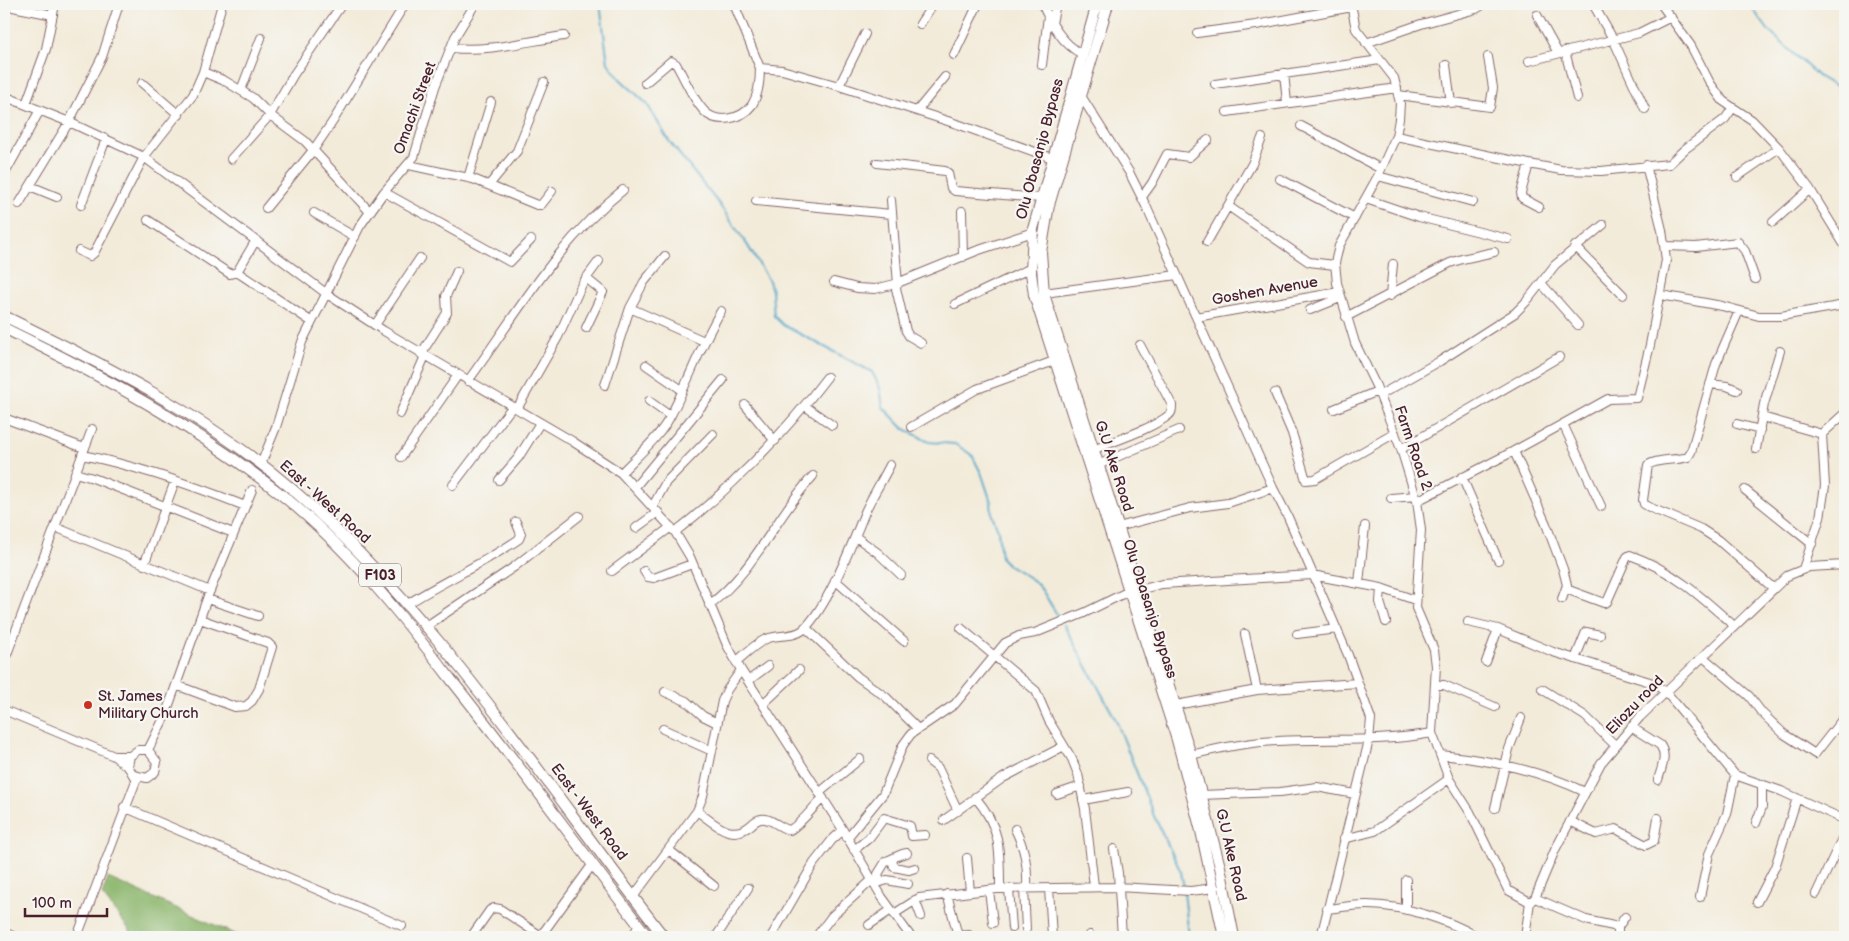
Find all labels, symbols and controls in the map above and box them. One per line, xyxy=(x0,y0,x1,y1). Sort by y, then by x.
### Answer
street label: Omachi Street xyxy=(389,59,441,157)
street label: Olu Obasanjo Bypass xyxy=(1012,76,1068,222)
street label: Goshen Avenue xyxy=(1211,272,1320,310)
street label: Farm Road 2 xyxy=(1390,403,1436,493)
street label: G.U Ake Road xyxy=(1090,418,1138,514)
street label: East - West Road xyxy=(275,456,375,548)
street label: Olu Obasanjo Bypass xyxy=(1119,537,1182,682)
road number: F103 xyxy=(359,564,401,586)
street label: Eliozu road xyxy=(1602,671,1668,739)
place label: St. James Military Church xyxy=(98,687,199,723)
marker: St. James Military Church xyxy=(82,699,94,711)
street label: East - West Road xyxy=(546,760,632,864)
street label: G.U Ake Road xyxy=(1211,807,1251,903)
scale bar xyxy=(25,886,108,918)
text: 100 m xyxy=(32,894,72,913)

